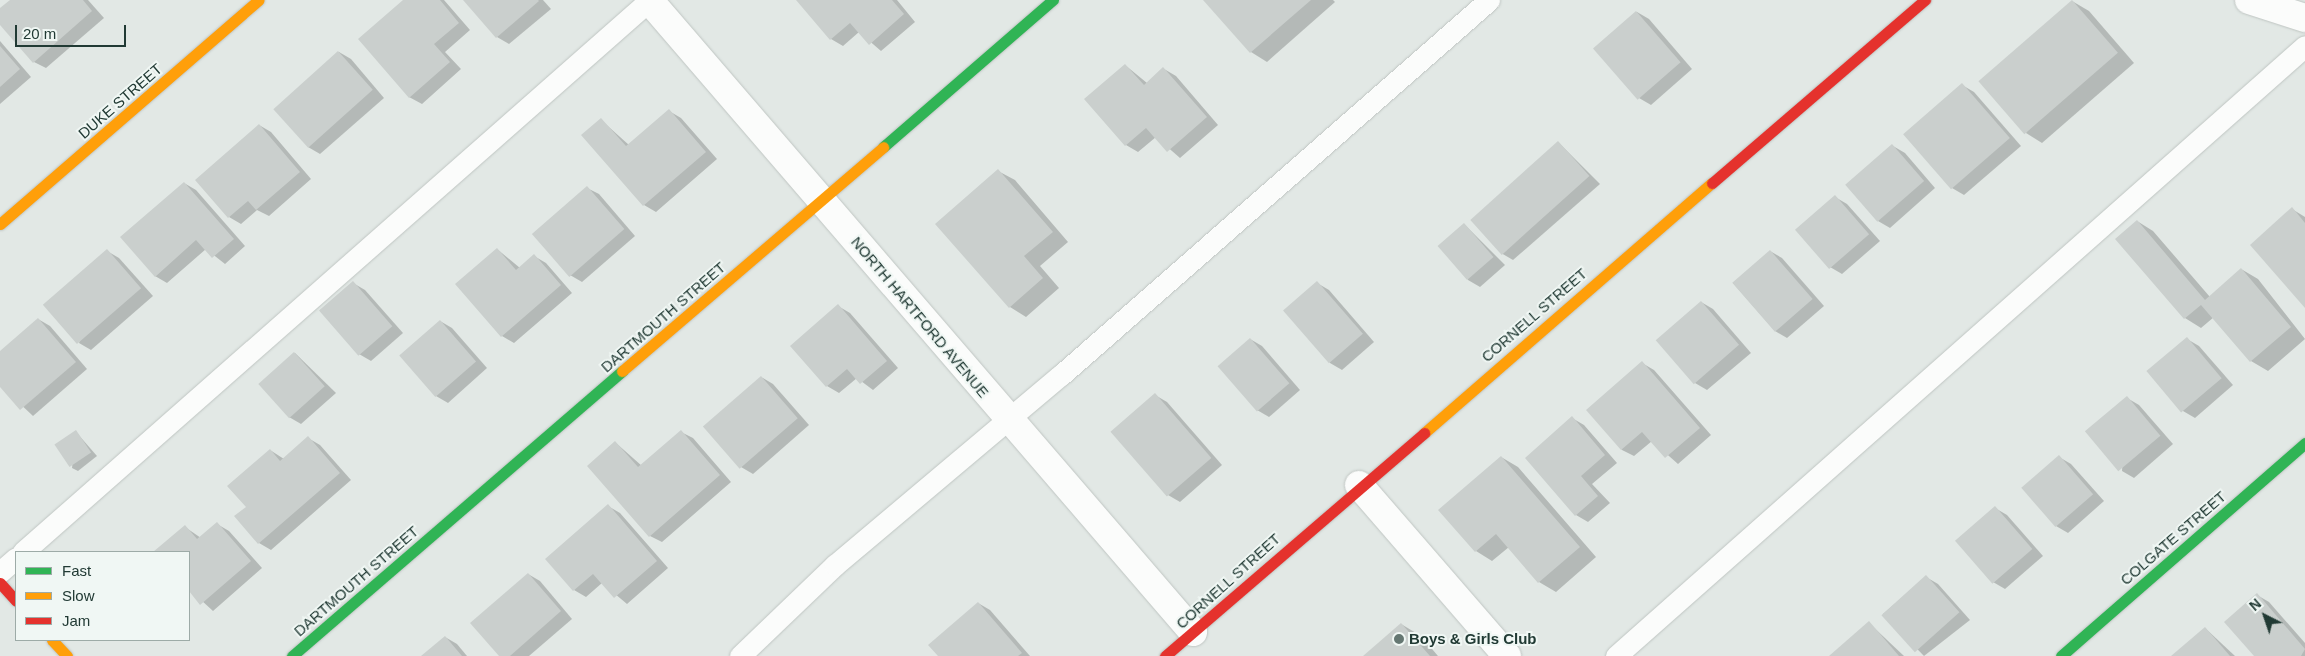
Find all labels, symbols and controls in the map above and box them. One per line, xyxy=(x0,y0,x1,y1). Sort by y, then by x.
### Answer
scale bar xyxy=(18,15,129,47)
text: 20 m xyxy=(23,25,56,42)
street label: DUKE STREET xyxy=(74,60,166,142)
street label: NORTH HARTFORD AVENUE xyxy=(847,233,993,401)
street label: DARTMOUTH STREET xyxy=(597,258,729,376)
street label: CORNELL STREET xyxy=(1477,264,1591,366)
street label: COLGATE STREET xyxy=(2117,487,2229,589)
street label: DARTMOUTH STREET xyxy=(290,522,422,640)
street label: CORNELL STREET xyxy=(1172,529,1284,633)
legend xyxy=(15,551,190,641)
text: Fast xyxy=(62,562,91,579)
text: Slow xyxy=(62,587,95,604)
north arrow xyxy=(2240,591,2290,641)
text: N xyxy=(2246,595,2264,614)
text: Jam xyxy=(62,612,90,629)
place label: Boys & Girls Club xyxy=(1409,630,1537,648)
marker: Boys & Girls Club xyxy=(1393,633,1405,645)

